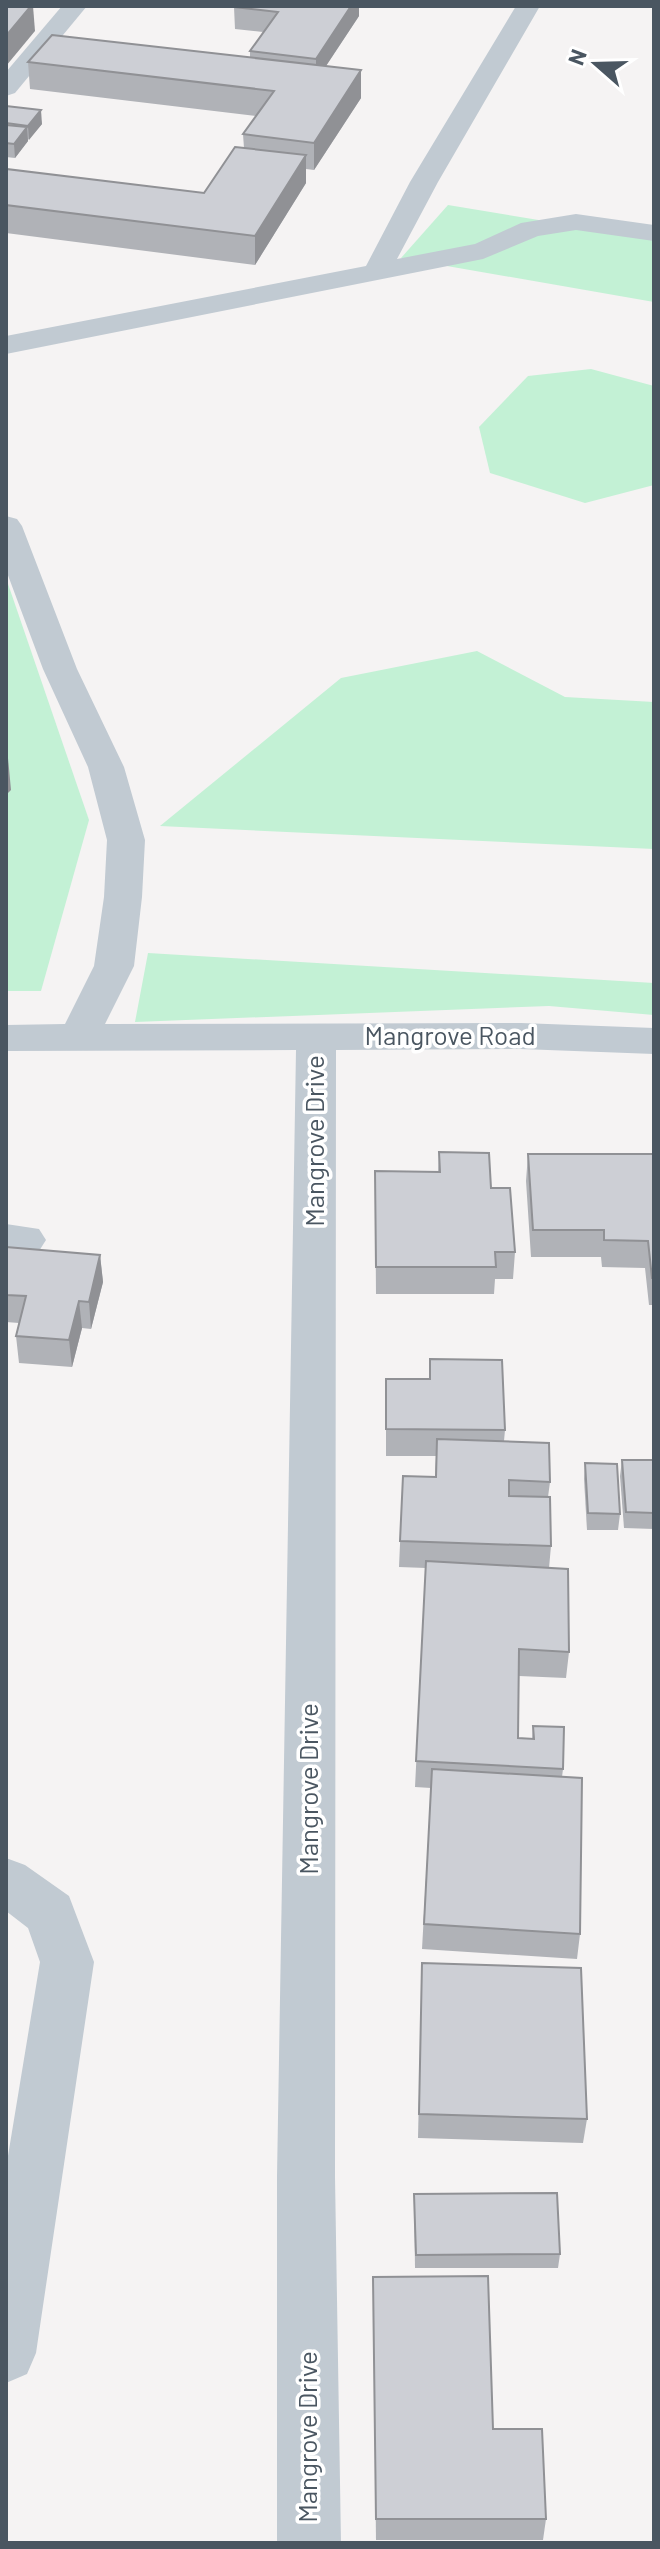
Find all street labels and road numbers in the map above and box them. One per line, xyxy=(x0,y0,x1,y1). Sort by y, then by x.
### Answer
street label: Mangrove Road xyxy=(364,1019,536,1050)
street label: Mangrove Drive xyxy=(298,1055,329,1227)
street label: Mangrove Drive xyxy=(292,1703,323,1875)
street label: Mangrove Drive xyxy=(291,2351,322,2523)

